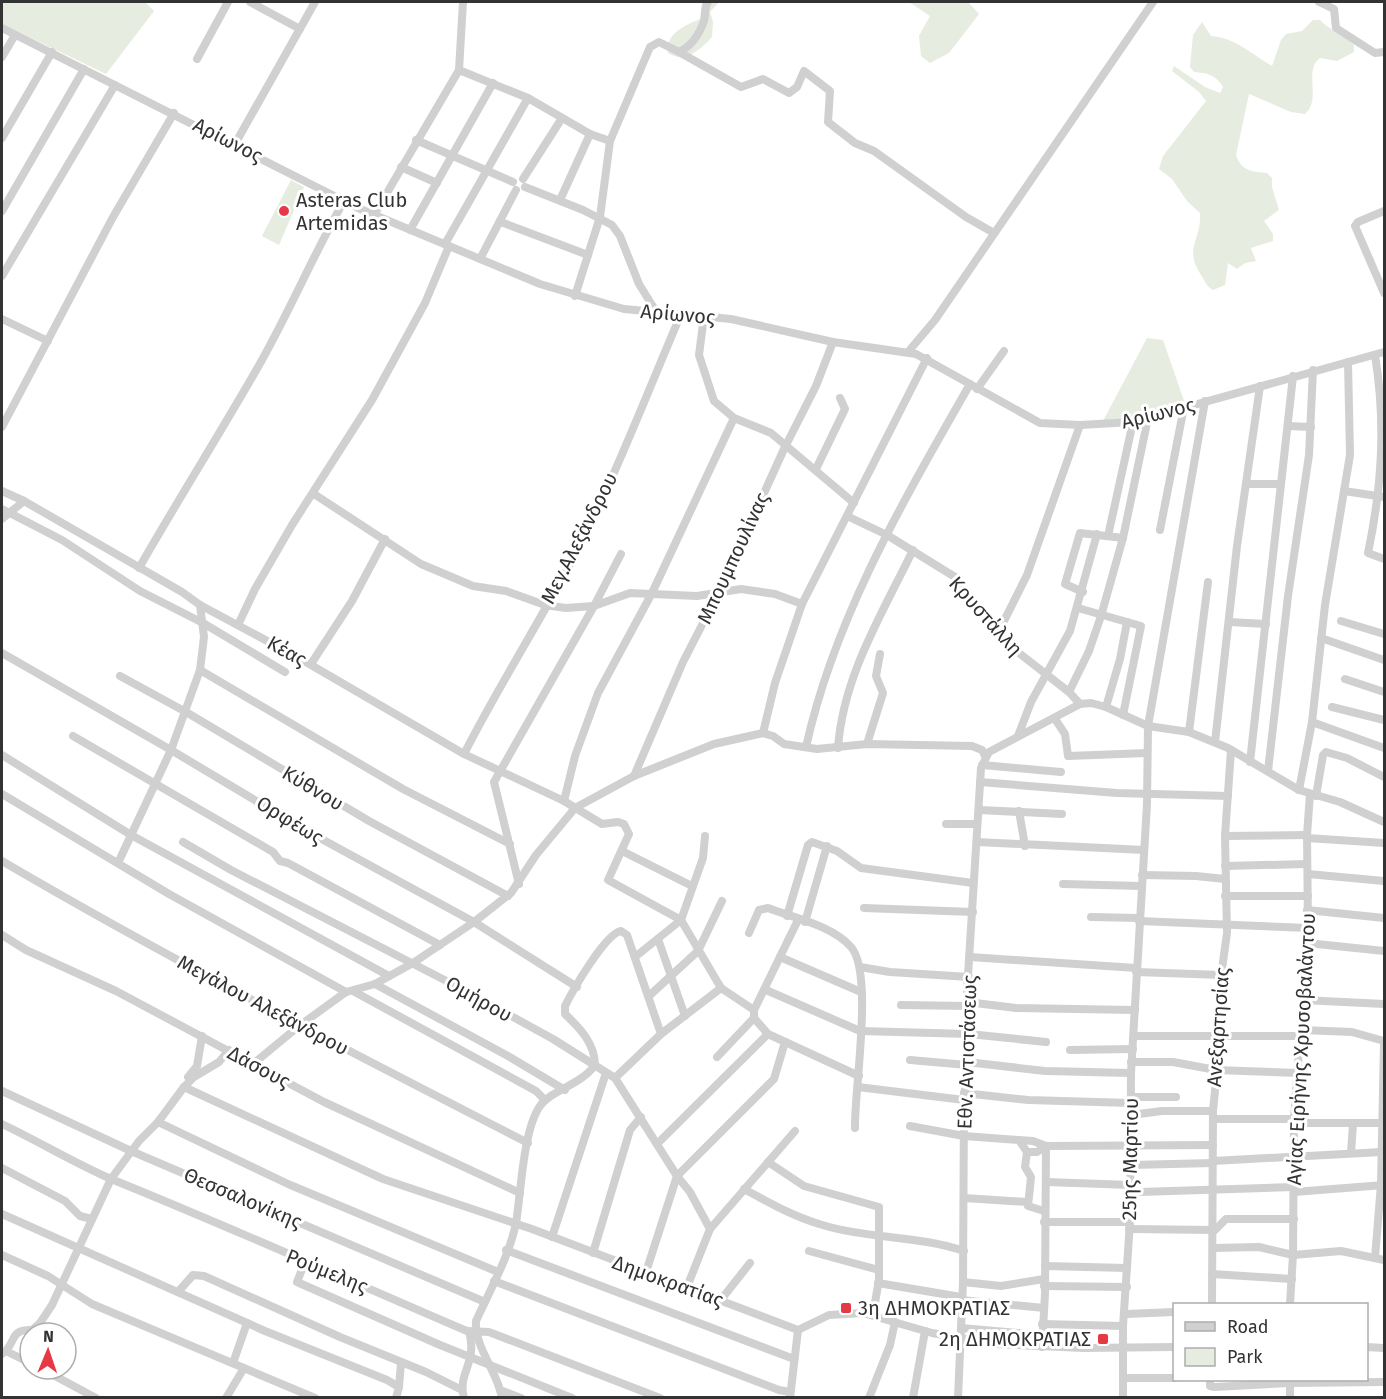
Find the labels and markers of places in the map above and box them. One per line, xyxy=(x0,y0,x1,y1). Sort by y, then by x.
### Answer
place label: Asteras Club Artemidas xyxy=(296,188,407,235)
marker: Asteras Club Artemidas xyxy=(277,204,291,218)
place label: 3η ΔΗΜΟΚΡΑΤΙΑΣ xyxy=(858,1296,1010,1320)
marker: 3η ΔΗΜΟΚΡΑΤΙΑΣ xyxy=(839,1301,853,1315)
place label: 2η ΔΗΜΟΚΡΑΤΙΑΣ xyxy=(939,1327,1091,1351)
marker: 2η ΔΗΜΟΚΡΑΤΙΑΣ xyxy=(1096,1332,1110,1346)

